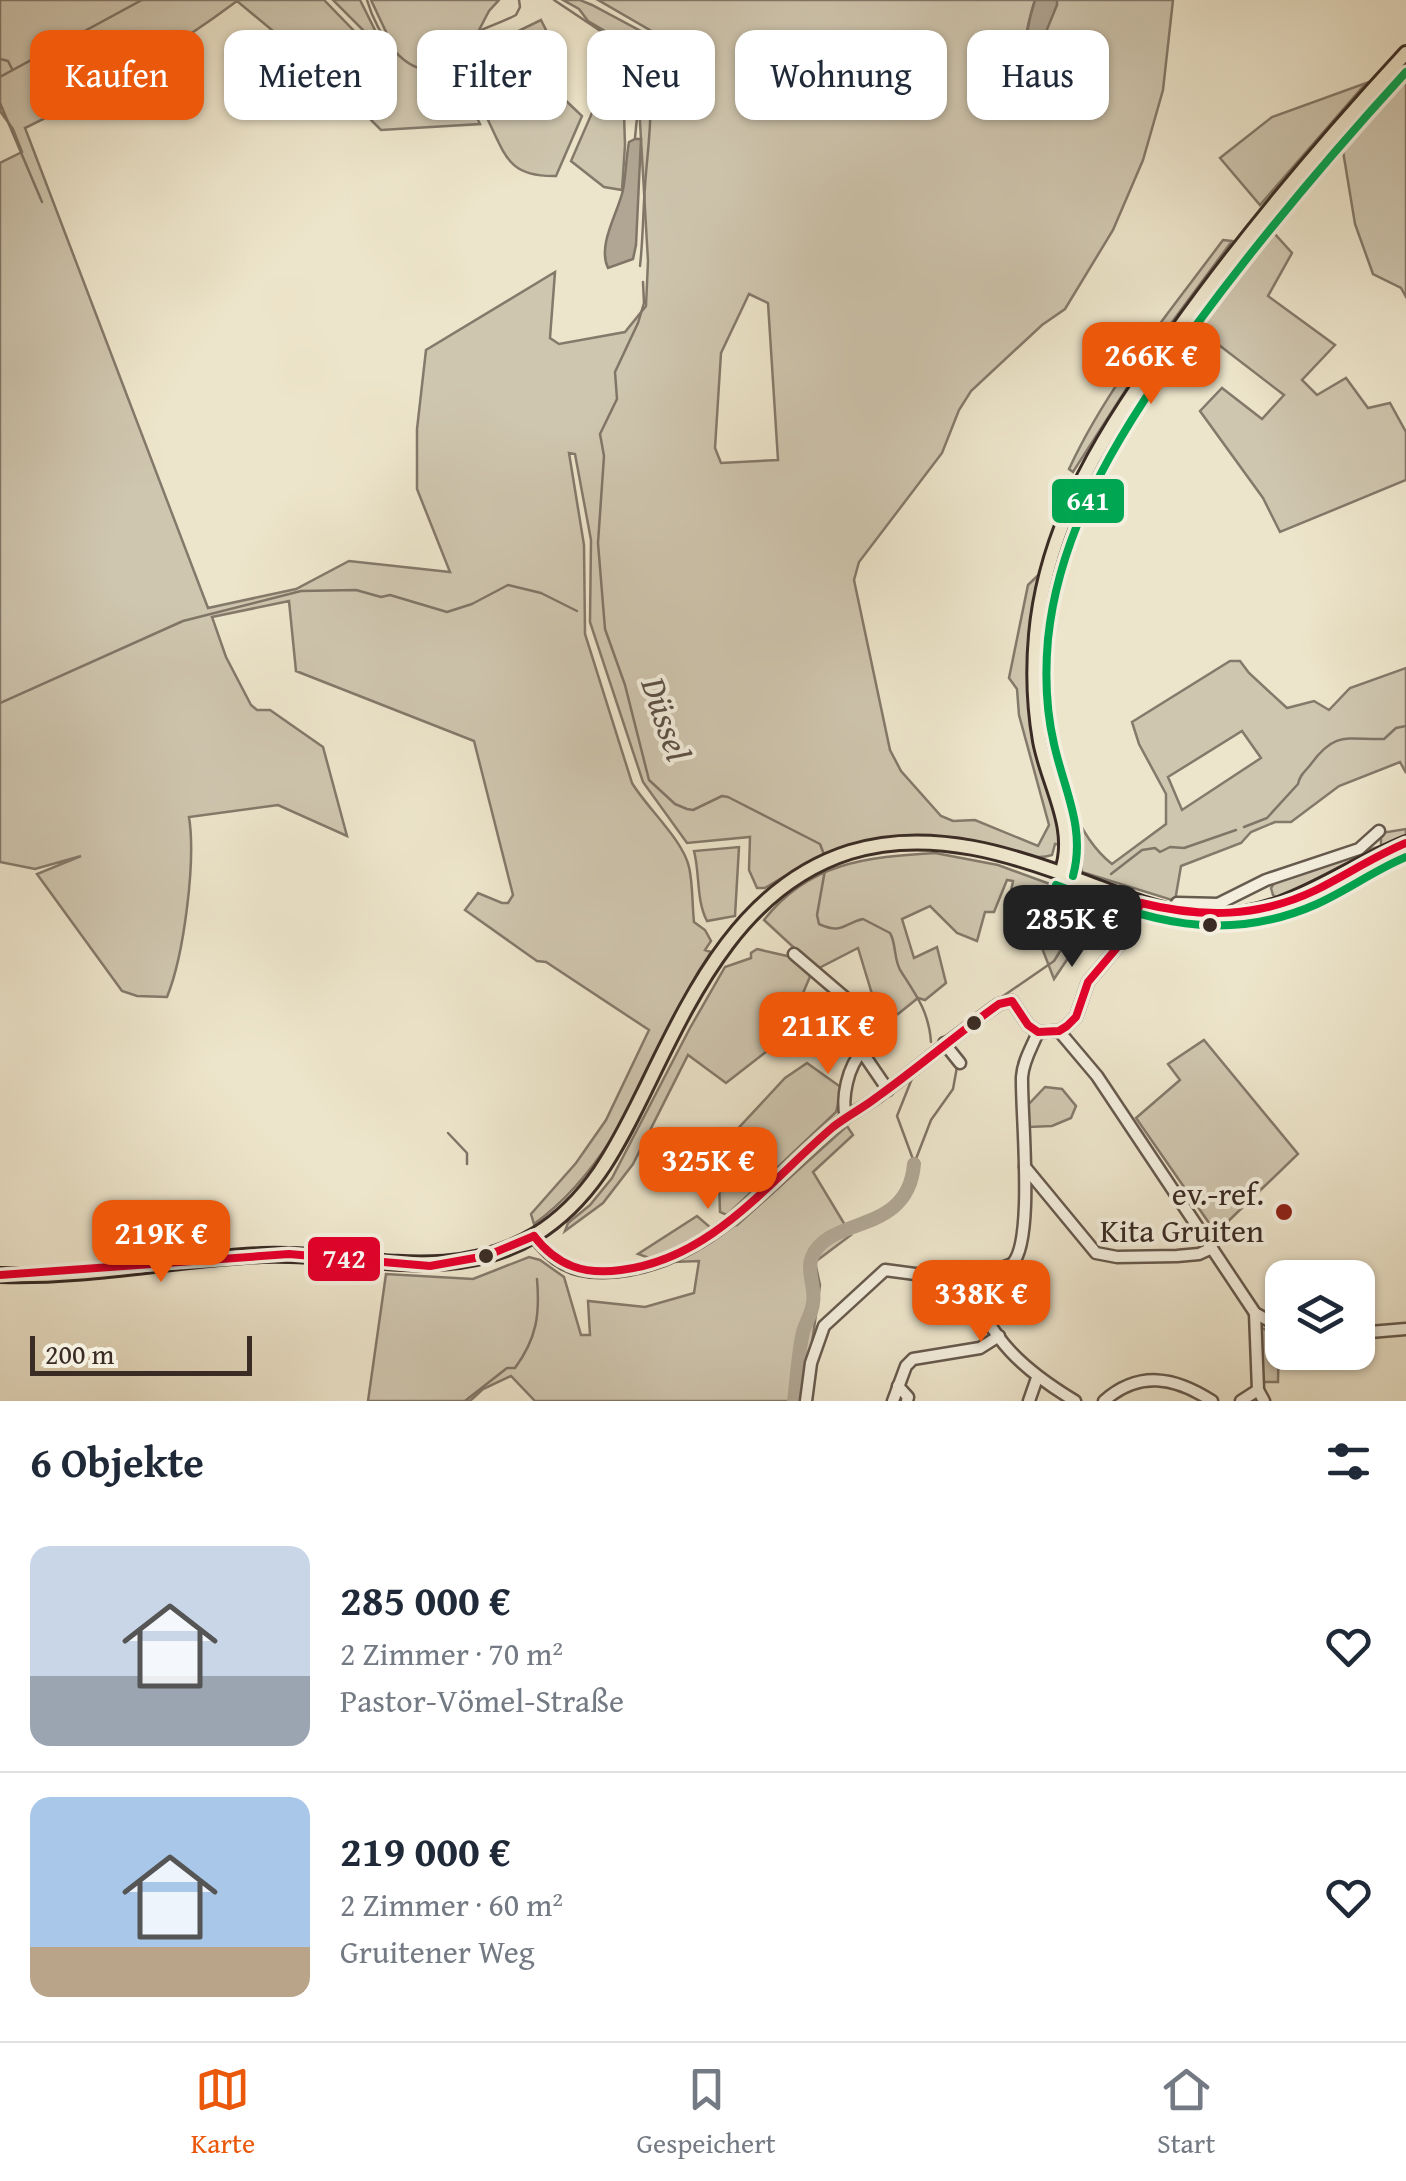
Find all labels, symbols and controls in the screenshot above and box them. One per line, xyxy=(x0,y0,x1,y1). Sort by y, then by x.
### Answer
chip: Kaufen xyxy=(30,30,204,120)
chip: Mieten xyxy=(224,30,397,120)
chip: Filter xyxy=(417,30,567,120)
chip: Neu xyxy=(587,30,715,120)
chip: Wohnung xyxy=(735,30,947,120)
chip: Haus xyxy=(967,30,1109,120)
pin: 266K € xyxy=(1070,322,1232,407)
text: 266K € xyxy=(1104,331,1198,378)
line badge: 641 xyxy=(1050,477,1126,525)
text: 641 xyxy=(1066,479,1110,520)
water label: Düssel xyxy=(628,669,704,768)
pin: 285K € xyxy=(991,885,1153,970)
text: 285K € xyxy=(1025,894,1119,941)
unlabelled marker xyxy=(1200,915,1220,935)
pin: 211K € xyxy=(747,992,909,1077)
text: 211K € xyxy=(781,1001,875,1048)
unlabelled marker xyxy=(964,1013,984,1033)
pin: 325K € xyxy=(627,1127,789,1212)
text: 325K € xyxy=(661,1136,755,1183)
place label: ev.-ref. Kita Gruiten xyxy=(1100,1170,1264,1254)
pin: 219K € xyxy=(80,1200,242,1285)
marker: ev.-ref. Kita Gruiten xyxy=(1273,1201,1295,1223)
text: 219K € xyxy=(114,1209,208,1256)
line badge: 742 xyxy=(306,1235,382,1283)
text: 742 xyxy=(322,1237,366,1278)
unlabelled marker xyxy=(476,1246,496,1266)
pin: 338K € xyxy=(900,1260,1062,1345)
map controls xyxy=(1265,1260,1375,1370)
button: layers xyxy=(1265,1260,1375,1370)
text: 338K € xyxy=(934,1269,1028,1316)
scale bar xyxy=(30,1331,252,1376)
text: 200 m xyxy=(45,1333,114,1374)
text: 6 Objekte xyxy=(30,1431,204,1492)
icon: filters xyxy=(1321,1434,1376,1489)
text: 285 000 € xyxy=(340,1569,511,1630)
icon: home xyxy=(110,1586,230,1706)
icon: heart xyxy=(1321,1619,1376,1674)
text: 2 Zimmer · 70 m² xyxy=(340,1630,563,1677)
text: Pastor-Vömel-Straße xyxy=(340,1677,624,1724)
text: 219 000 € xyxy=(340,1820,511,1881)
icon: home xyxy=(110,1837,230,1957)
icon: heart xyxy=(1321,1870,1376,1925)
text: 2 Zimmer · 60 m² xyxy=(340,1881,563,1928)
text: Gruitener Weg xyxy=(340,1928,535,1975)
tab: Karte xyxy=(191,2062,255,2163)
tab: Gespeichert xyxy=(637,2062,776,2163)
tab: Start xyxy=(1157,2062,1215,2163)

